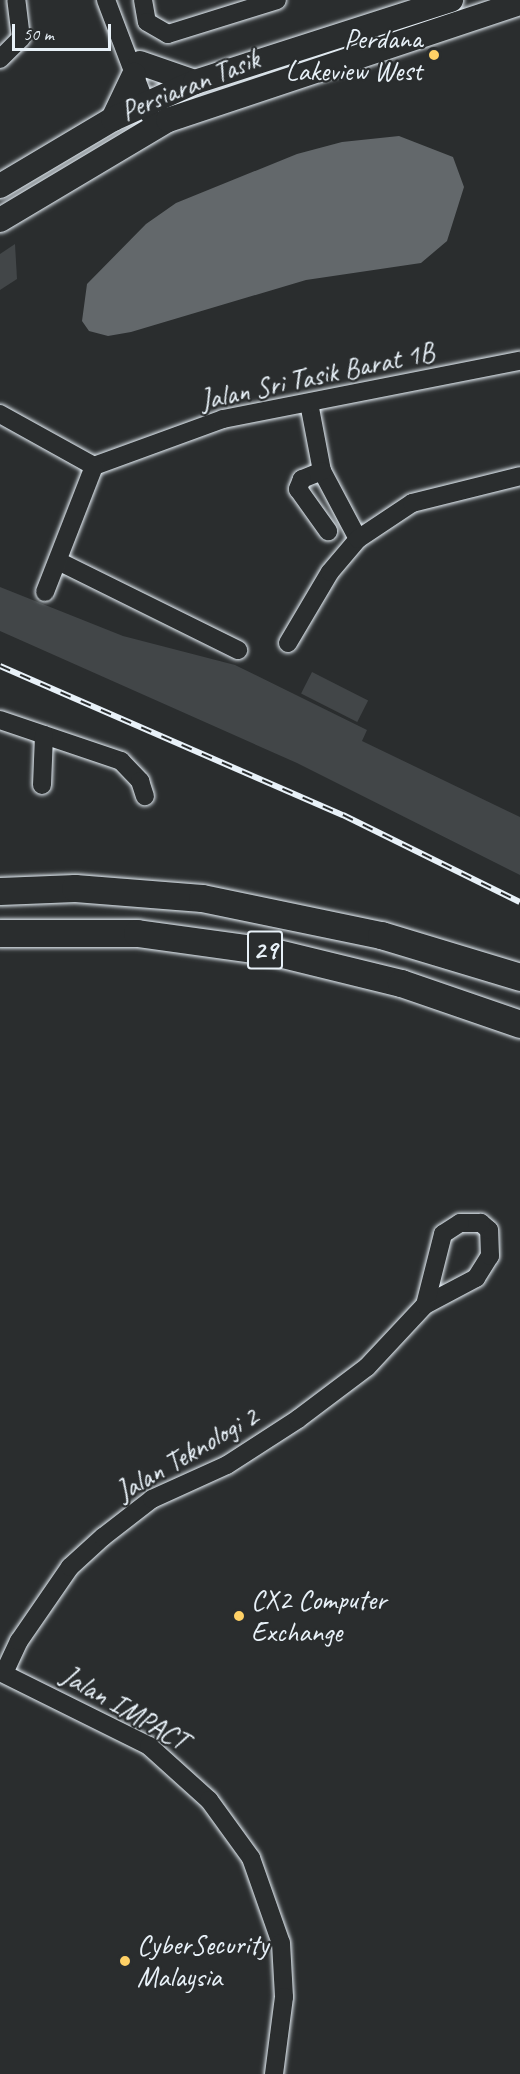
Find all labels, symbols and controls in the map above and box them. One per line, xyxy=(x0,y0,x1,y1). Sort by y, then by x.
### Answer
scale bar xyxy=(15,12,114,50)
place label: Perdana Lakeview West xyxy=(285,22,422,88)
text: 50 m xyxy=(23,23,54,45)
street label: Persiaran Tasik xyxy=(116,42,264,128)
marker: Perdana Lakeview West xyxy=(427,48,441,62)
street label: Jalan Sri Tasik Barat 1B xyxy=(198,335,436,417)
road number: 29 xyxy=(247,926,283,974)
street label: Jalan Teknologi 2 xyxy=(110,1400,264,1508)
place label: CX2 Computer Exchange xyxy=(251,1583,386,1649)
marker: CX2 Computer Exchange xyxy=(232,1609,246,1623)
street label: Jalan IMPACT xyxy=(56,1658,194,1758)
place label: CyberSecurity Malaysia xyxy=(137,1928,268,1994)
marker: CyberSecurity Malaysia xyxy=(118,1954,132,1968)

